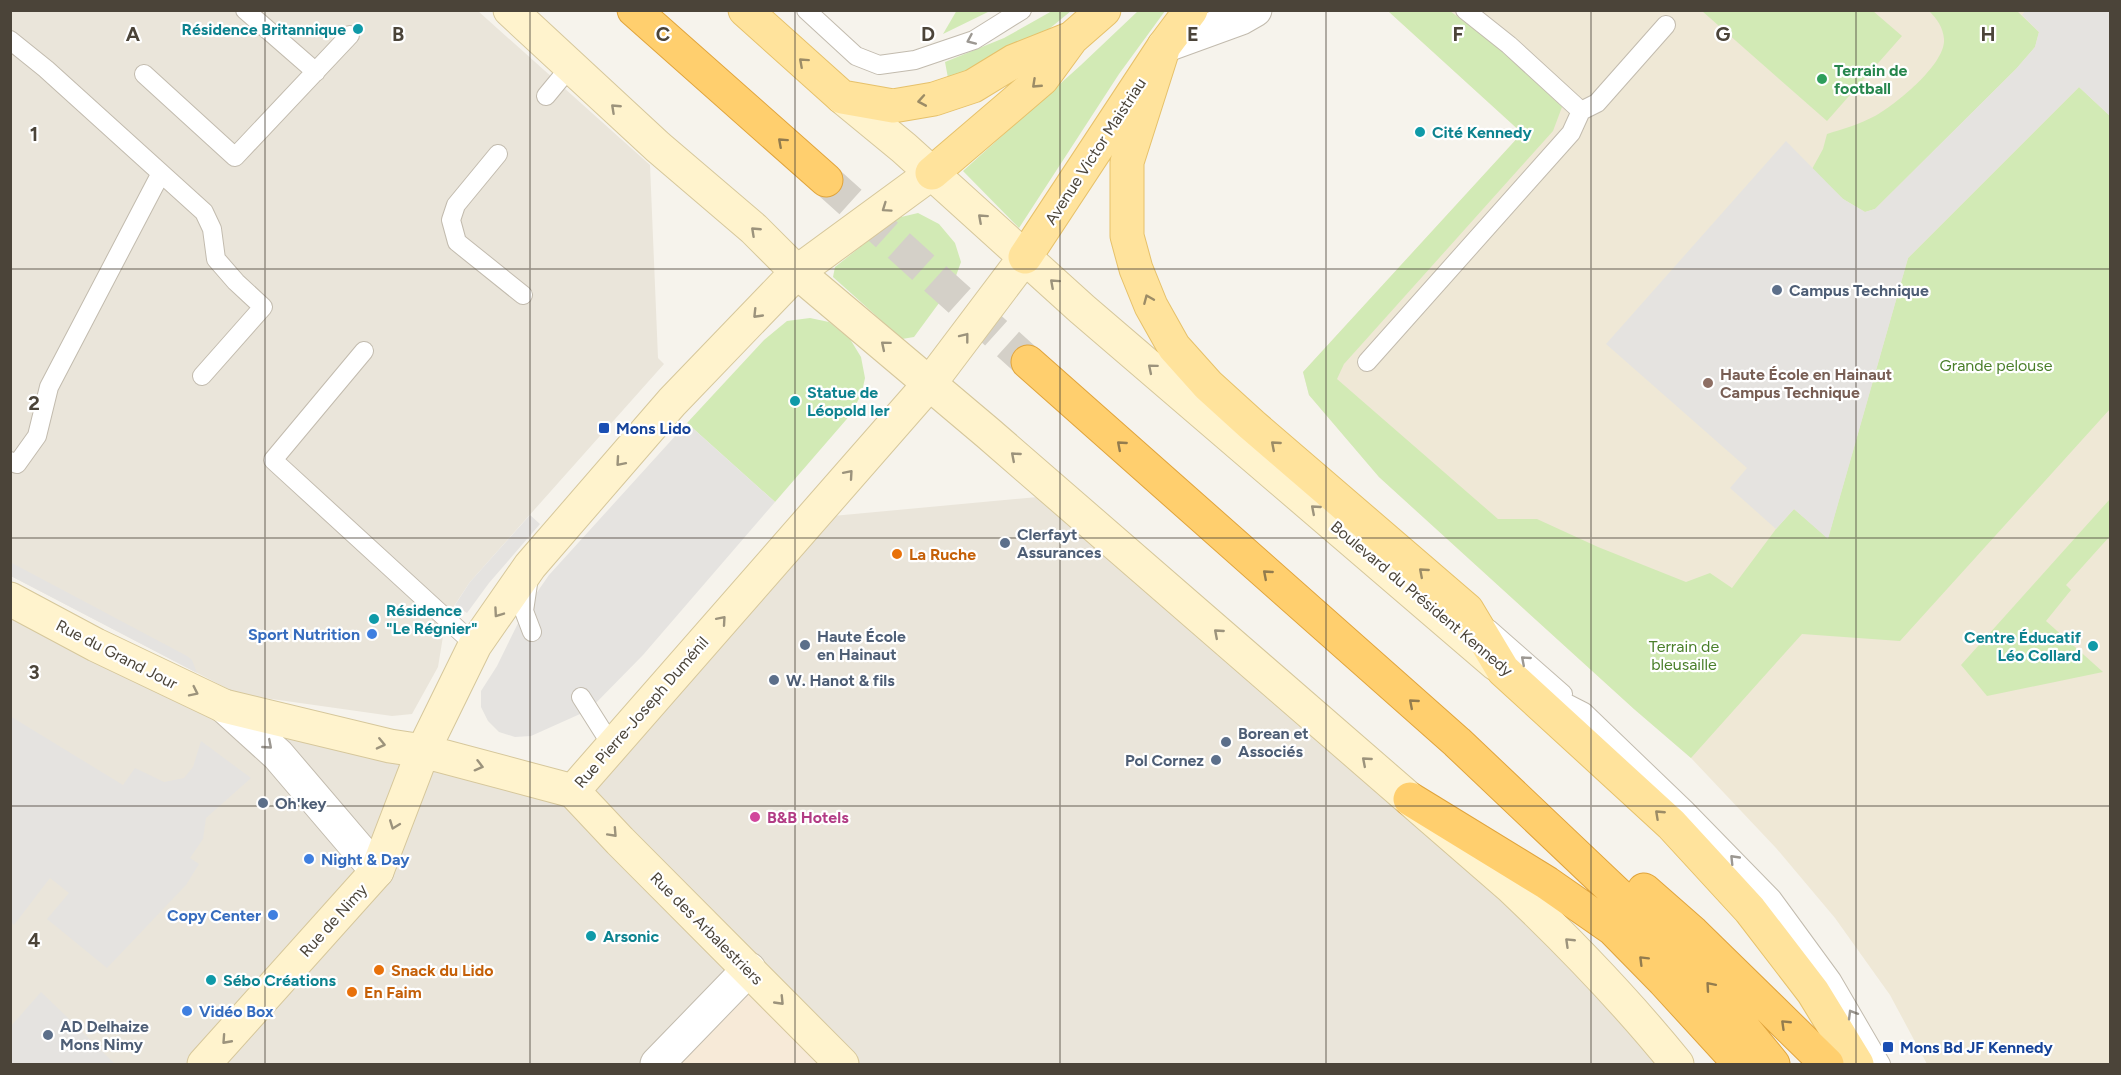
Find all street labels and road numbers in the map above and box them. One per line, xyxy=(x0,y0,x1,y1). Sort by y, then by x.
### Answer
street label: Avenue Victor Maistriau xyxy=(1041,74,1150,228)
street label: Boulevard du Président Kennedy xyxy=(1327,517,1517,680)
street label: Rue du Grand Jour xyxy=(53,616,181,694)
street label: Rue Pierre-Joseph Duménil xyxy=(571,633,712,792)
street label: Rue des Arbalestriers xyxy=(646,868,767,989)
street label: Rue de Nimy xyxy=(296,879,371,961)

